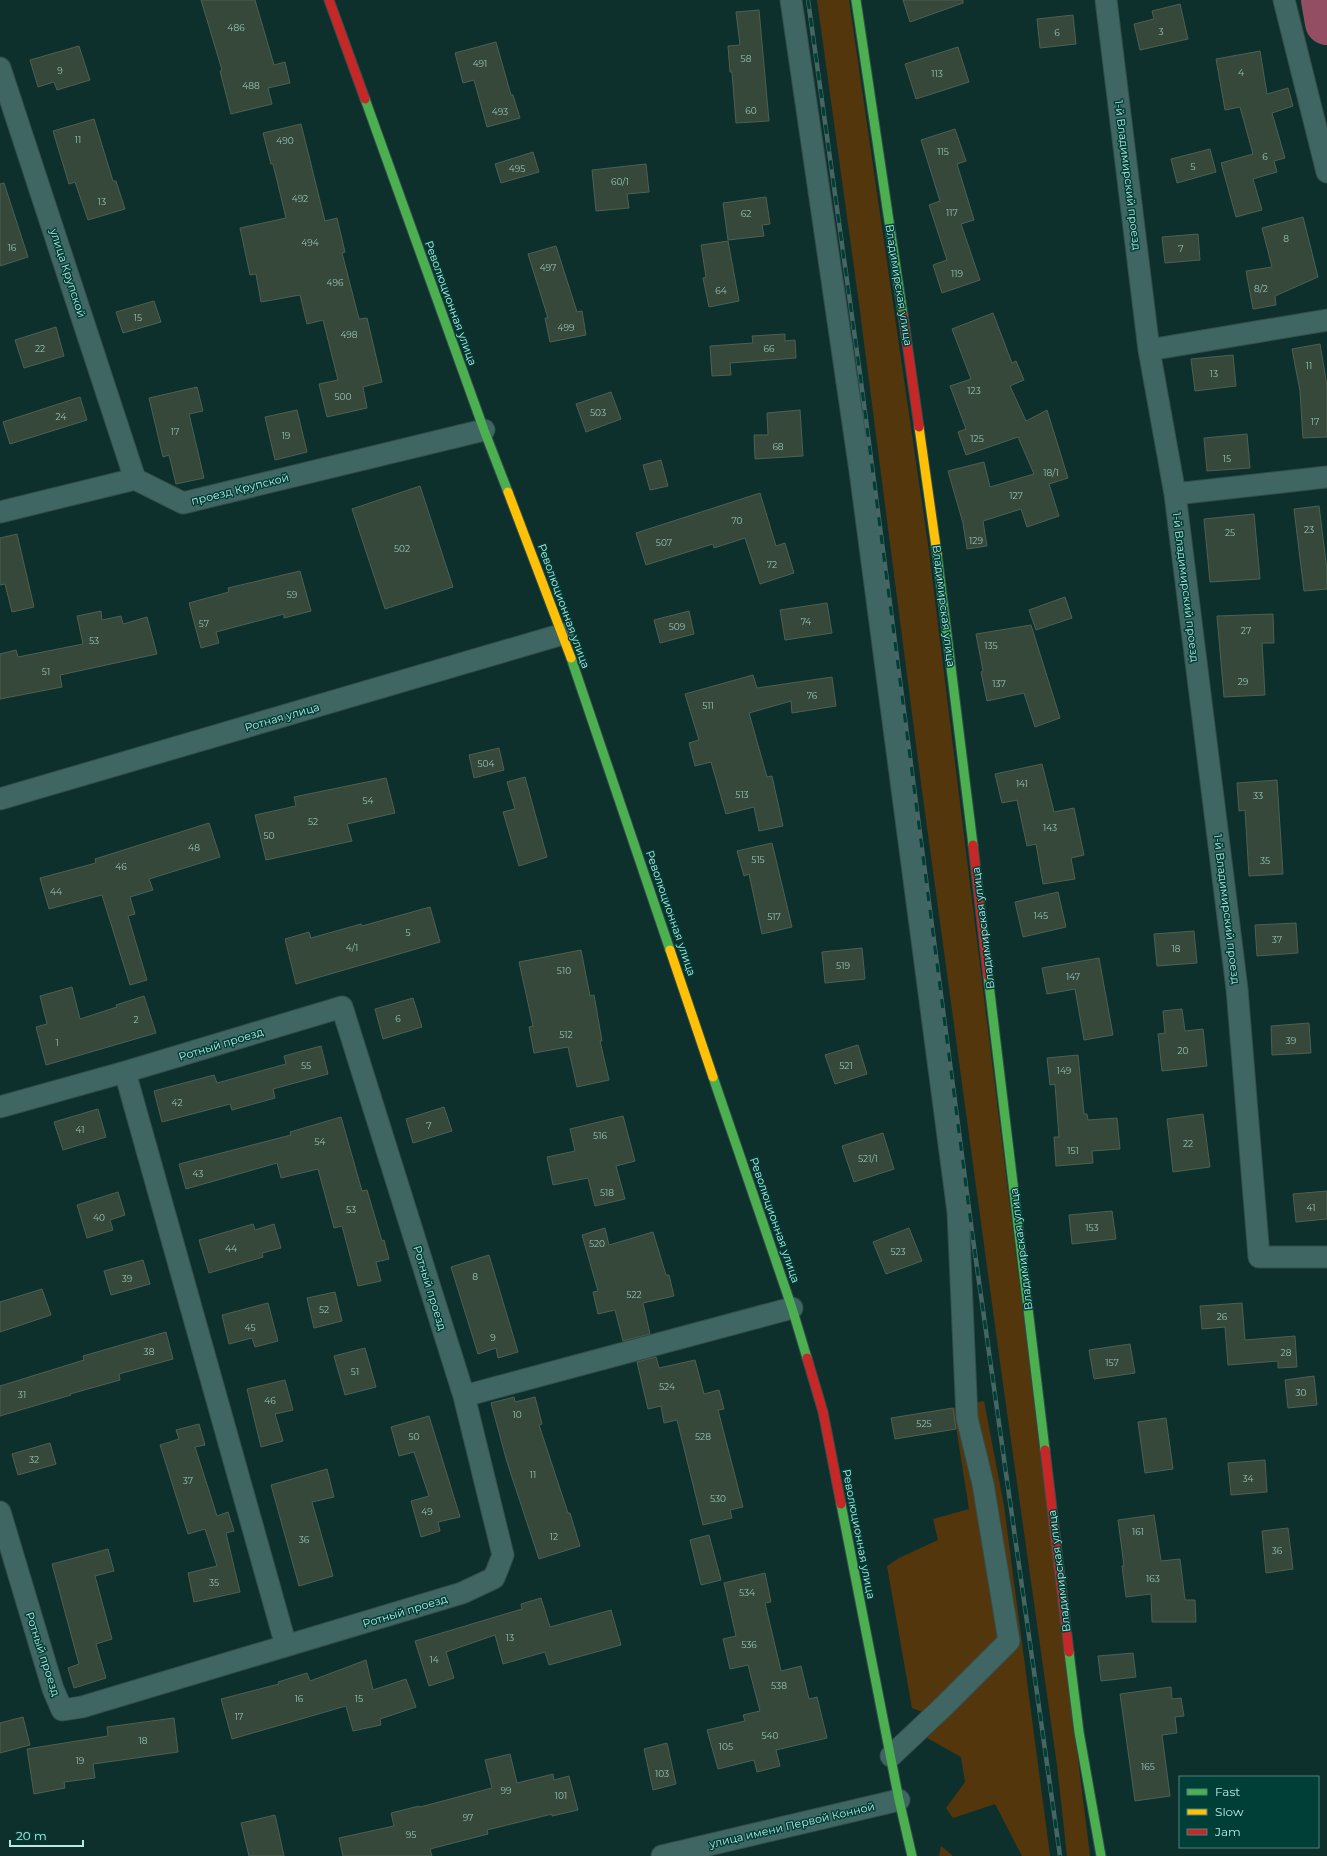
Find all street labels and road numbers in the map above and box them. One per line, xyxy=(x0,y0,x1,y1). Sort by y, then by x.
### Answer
street label: 1-й Владимирский проезд xyxy=(1112,99,1144,251)
street label: Владимирская улица xyxy=(882,223,916,347)
street label: улица Крупской xyxy=(47,226,89,319)
street label: Революционная улица xyxy=(422,239,480,367)
street label: проезд Крупской xyxy=(190,470,290,508)
street label: 1-й Владимирский проезд xyxy=(1170,511,1202,663)
street label: Революционная улица xyxy=(535,542,593,670)
street label: Владимирская улица xyxy=(930,544,958,668)
street label: Ротная улица xyxy=(243,700,321,734)
street label: 1-й Владимирский проезд xyxy=(1211,833,1243,985)
street label: Революционная улица xyxy=(643,848,699,978)
street label: Владимирская улица xyxy=(969,866,997,990)
street label: Ротный проезд xyxy=(177,1024,265,1064)
street label: Революционная улица xyxy=(747,1155,803,1285)
street label: Владимирская улица xyxy=(1007,1187,1035,1311)
street label: Ротный проезд xyxy=(410,1244,450,1332)
street label: Революционная улица xyxy=(840,1468,878,1600)
street label: Владимирская улица xyxy=(1045,1509,1073,1633)
street label: Ротный проезд xyxy=(361,1591,449,1631)
street label: Ротный проезд xyxy=(23,1610,63,1698)
street label: улица имени Первой Конной xyxy=(707,1799,876,1851)

